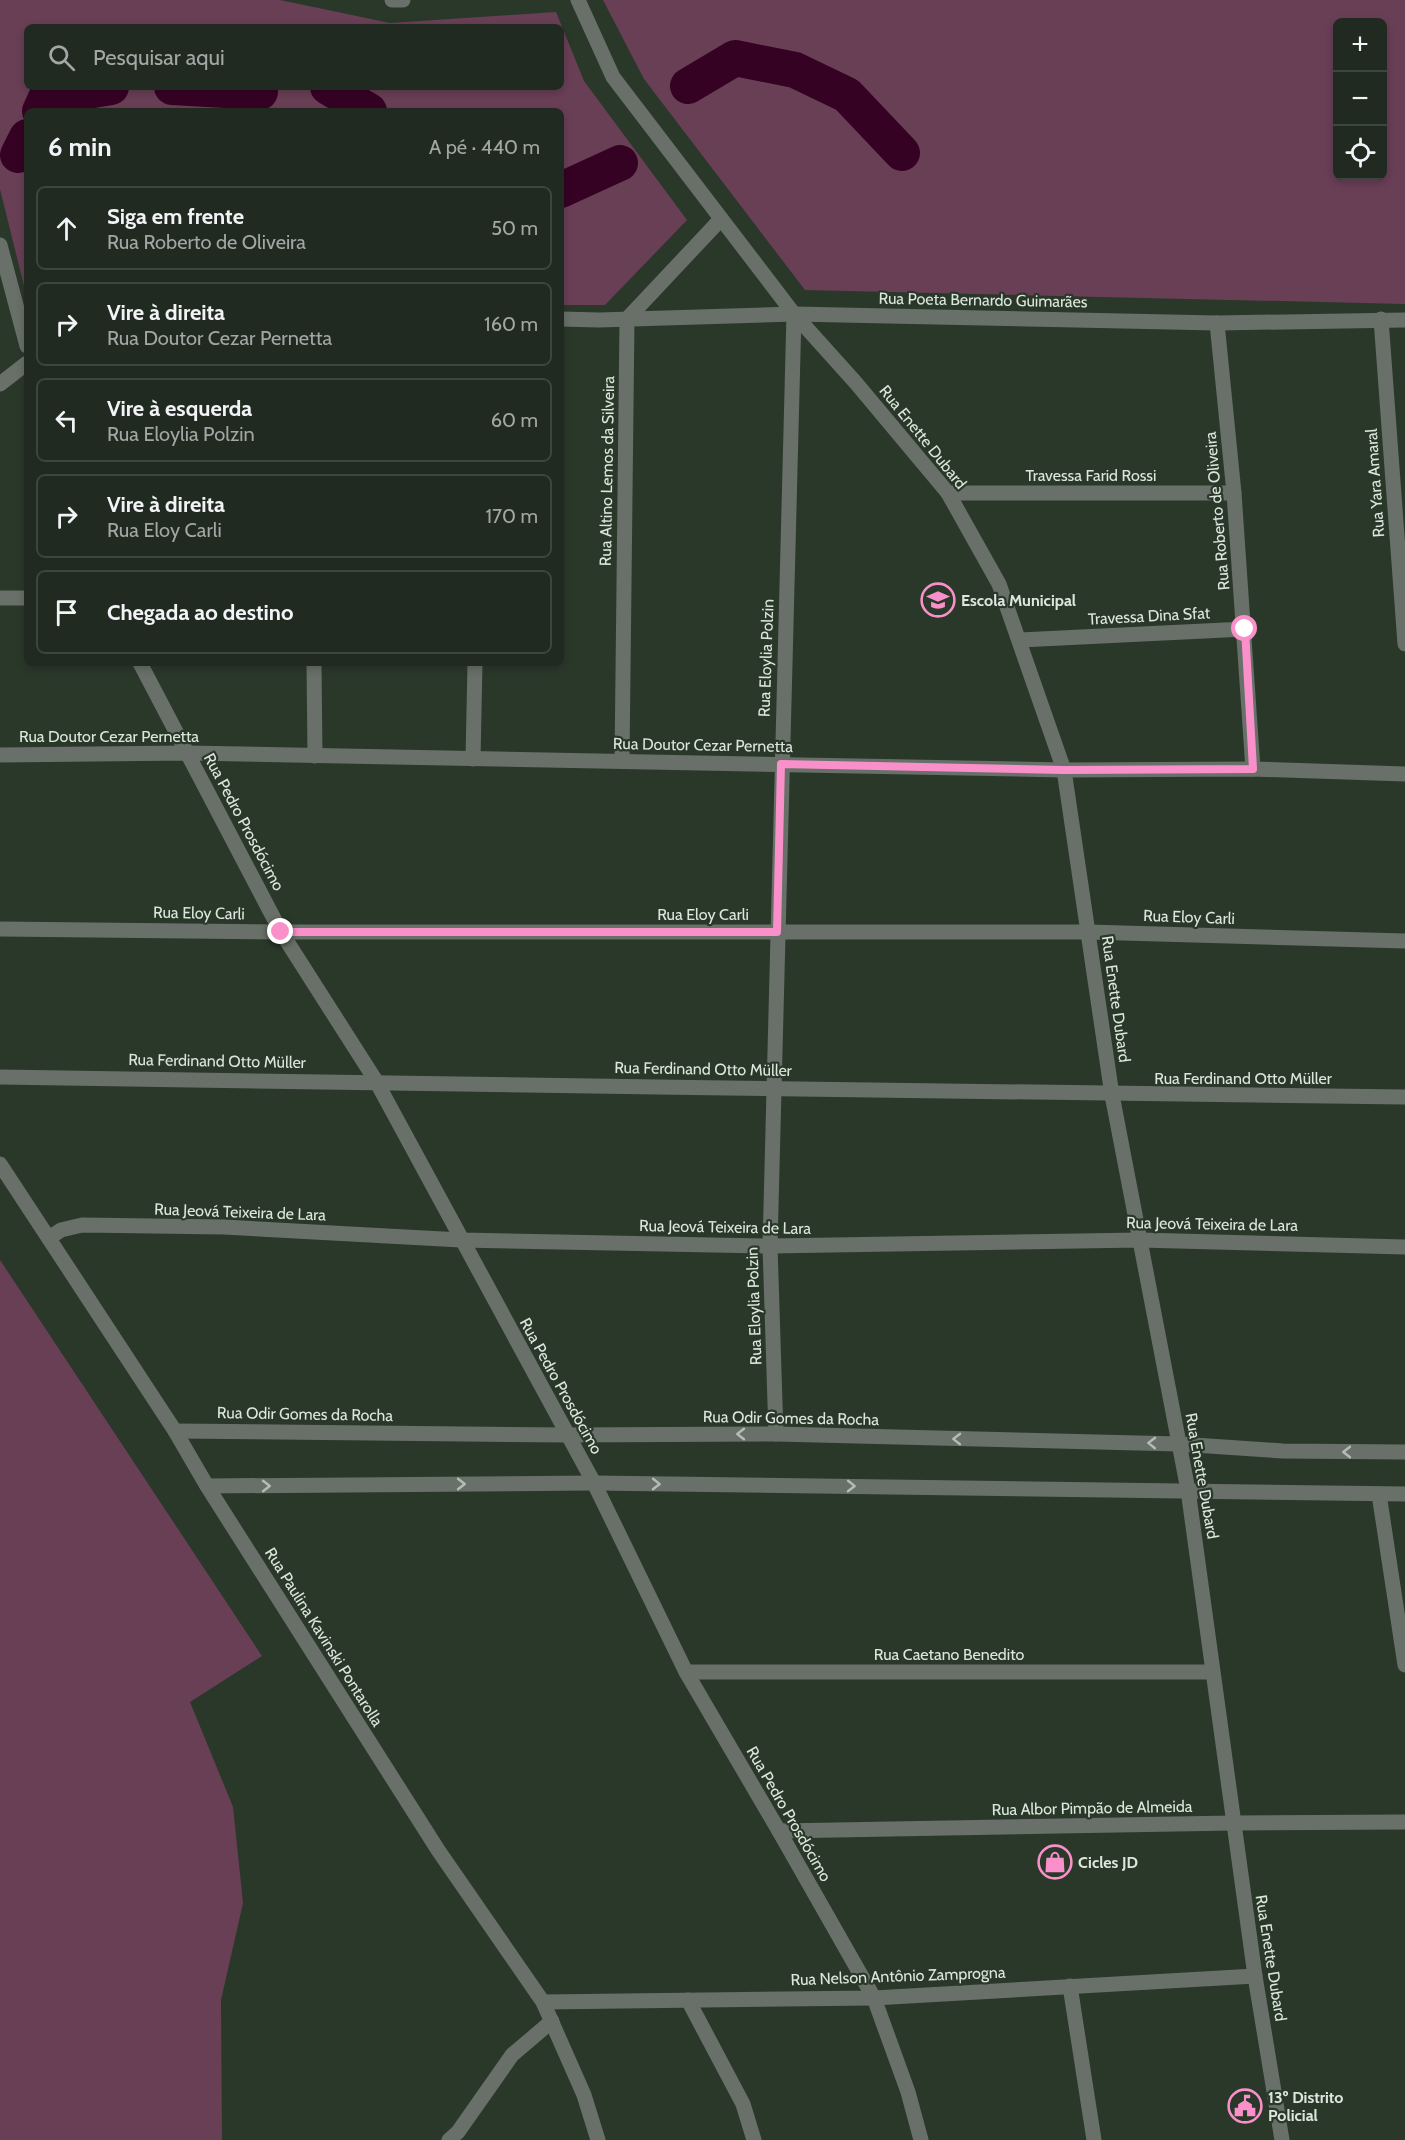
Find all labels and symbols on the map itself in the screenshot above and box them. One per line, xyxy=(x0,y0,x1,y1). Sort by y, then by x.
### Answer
street label: Rua Poeta Bernardo Guimarães xyxy=(878,289,1088,311)
street label: Rua Altino Lemos da Silveira xyxy=(596,375,618,566)
street label: Rua Enette Dubard xyxy=(875,381,971,493)
street label: Rua Yara Amaral xyxy=(1362,428,1388,538)
street label: Rua Roberto de Oliveira xyxy=(1201,431,1233,591)
street label: Travessa Farid Rossi xyxy=(1026,466,1156,485)
school or university icon: Escola Municipal xyxy=(920,582,956,618)
place label: Escola Municipal xyxy=(961,591,1076,610)
street label: Rua Eloylia Polzin xyxy=(754,599,778,717)
street label: Travessa Dina Sfat xyxy=(1087,603,1211,629)
route start xyxy=(1231,615,1257,641)
street label: Rua Doutor Cezar Pernetta xyxy=(19,727,199,746)
street label: Rua Doutor Cezar Pernetta xyxy=(613,734,794,756)
street label: Rua Pedro Prosdócimo xyxy=(200,750,288,894)
street label: Rua Eloy Carli xyxy=(153,903,245,923)
street label: Rua Eloy Carli xyxy=(657,905,749,924)
street label: Rua Eloy Carli xyxy=(1143,906,1235,928)
route end xyxy=(267,918,293,944)
street label: Rua Enette Dubard xyxy=(1098,934,1134,1064)
street label: Rua Ferdinand Otto Müller xyxy=(128,1050,307,1072)
street label: Rua Ferdinand Otto Müller xyxy=(614,1058,793,1080)
street label: Rua Ferdinand Otto Müller xyxy=(1154,1069,1333,1088)
street label: Rua Jeová Teixeira de Lara xyxy=(154,1200,327,1225)
street label: Rua Jeová Teixeira de Lara xyxy=(1126,1213,1298,1235)
street label: Rua Jeová Teixeira de Lara xyxy=(639,1216,811,1238)
street label: Rua Eloylia Polzin xyxy=(742,1247,766,1365)
street label: Rua Pedro Prosdócimo xyxy=(516,1315,606,1458)
street label: Rua Odir Gomes da Rocha xyxy=(217,1403,394,1425)
street label: Rua Odir Gomes da Rocha xyxy=(703,1407,880,1429)
street label: Rua Enette Dubard xyxy=(1182,1411,1222,1541)
one-way arrow xyxy=(736,1428,745,1440)
one-way arrow xyxy=(952,1432,961,1445)
one-way arrow xyxy=(1147,1437,1156,1450)
one-way arrow xyxy=(1342,1446,1351,1458)
one-way arrow xyxy=(456,1478,465,1490)
one-way arrow xyxy=(651,1478,660,1490)
one-way arrow xyxy=(261,1480,270,1492)
one-way arrow xyxy=(846,1480,855,1492)
street label: Rua Paulina Kavinski Pontarolla xyxy=(261,1544,387,1730)
street label: Rua Caetano Benedito xyxy=(874,1645,1024,1664)
street label: Rua Pedro Prosdócimo xyxy=(743,1743,836,1885)
street label: Rua Albor Pimpão de Almeida xyxy=(991,1797,1193,1819)
shop icon: Cicles JD xyxy=(1037,1844,1073,1880)
place label: Cicles JD xyxy=(1078,1853,1138,1872)
street label: Rua Enette Dubard xyxy=(1252,1893,1290,2023)
street label: Rua Nelson Antônio Zamprogna xyxy=(790,1963,1006,1989)
public building icon: 13º Distrito Policial xyxy=(1227,2088,1263,2124)
place label: 13º Distrito Policial xyxy=(1268,2088,1343,2125)

